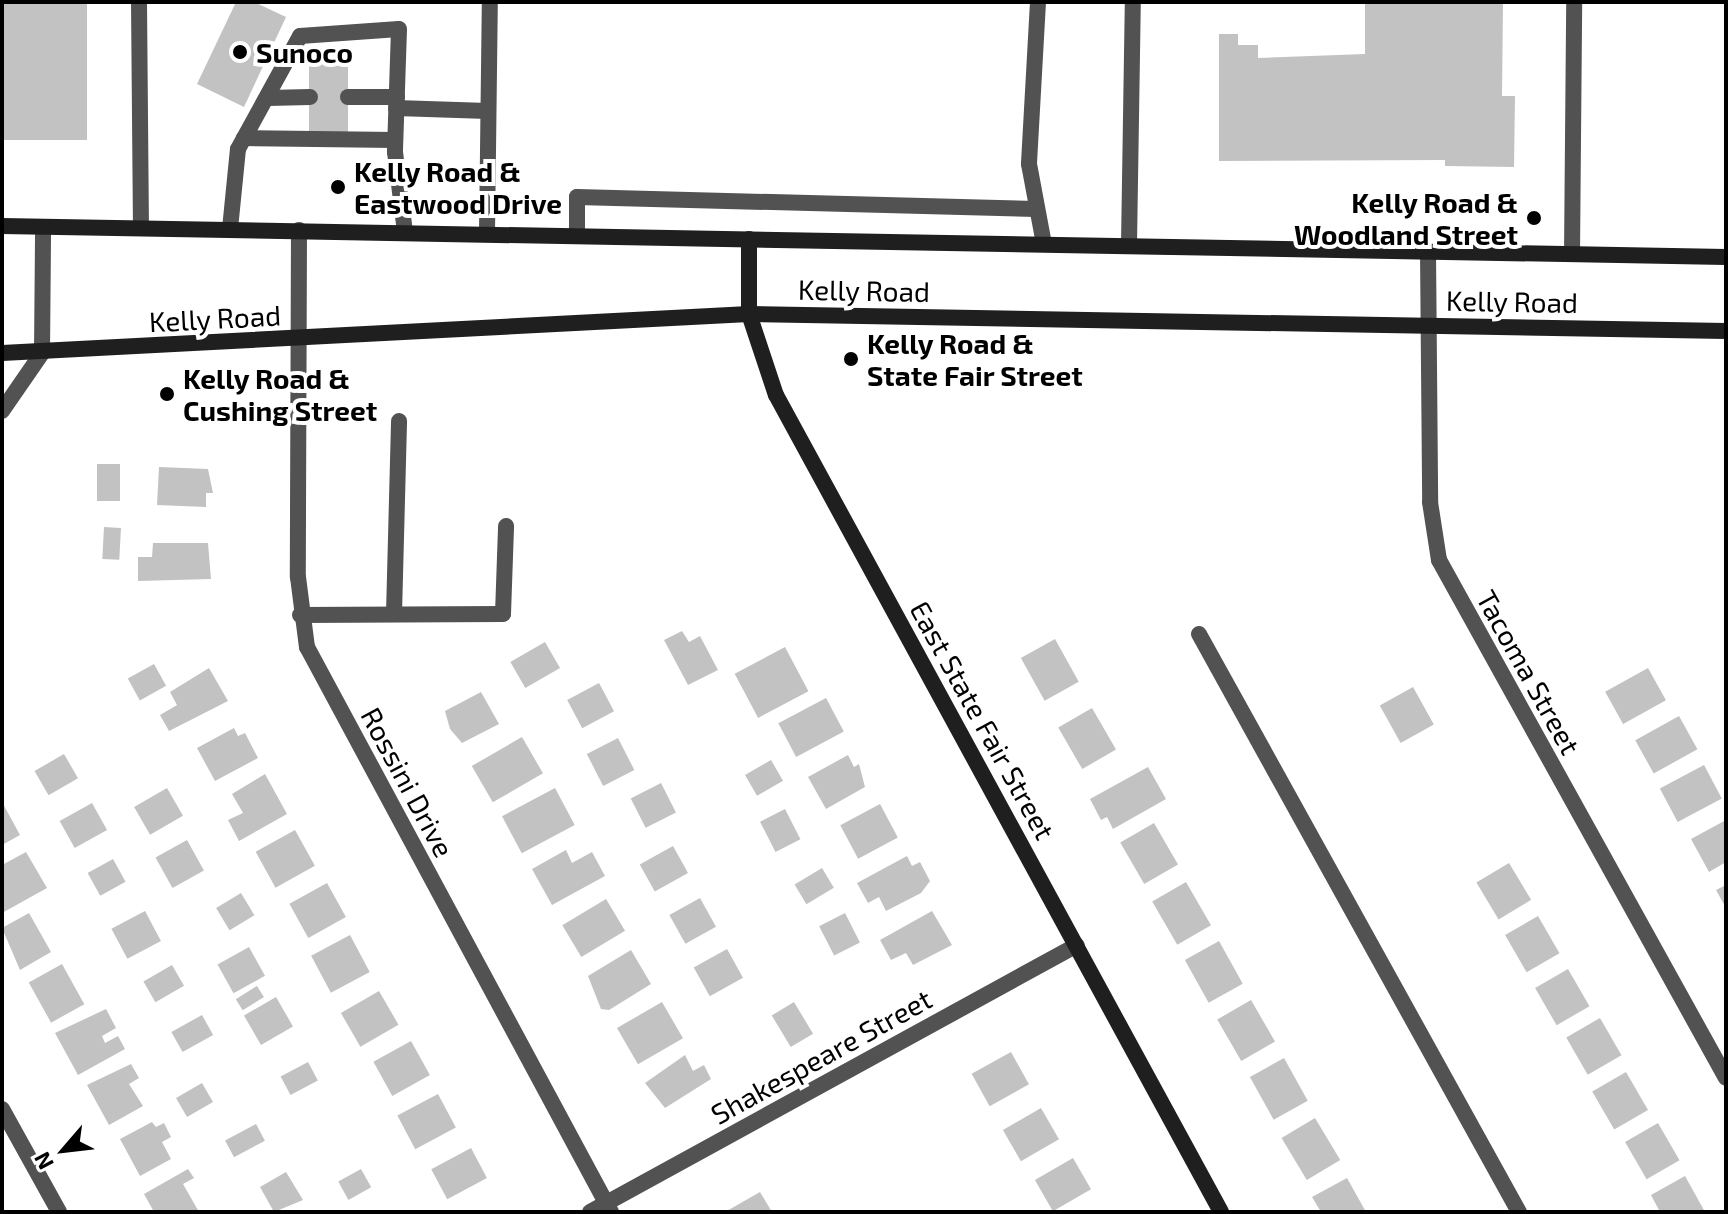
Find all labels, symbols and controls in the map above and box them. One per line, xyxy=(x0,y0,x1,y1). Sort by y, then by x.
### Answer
place label: Sunoco xyxy=(256,35,353,69)
marker: Sunoco xyxy=(231,43,249,61)
place label: Kelly Road & Eastwood Drive xyxy=(354,154,562,220)
marker: Kelly Road & Eastwood Drive xyxy=(329,178,347,196)
place label: Kelly Road & Woodland Street xyxy=(1294,185,1518,251)
marker: Kelly Road & Woodland Street xyxy=(1525,209,1543,227)
street label: Kelly Road xyxy=(797,272,931,308)
street label: Kelly Road xyxy=(1445,283,1579,319)
street label: Kelly Road xyxy=(148,298,282,338)
place label: Kelly Road & State Fair Street xyxy=(867,326,1083,392)
marker: Kelly Road & State Fair Street xyxy=(842,350,860,368)
place label: Kelly Road & Cushing Street xyxy=(183,361,377,427)
marker: Kelly Road & Cushing Street xyxy=(158,385,176,403)
street label: Tacoma Street xyxy=(1470,584,1588,760)
street label: East State Fair Street xyxy=(903,595,1063,845)
street label: Rossini Drive xyxy=(355,702,461,862)
street label: Shakespeare Street xyxy=(705,981,937,1131)
north arrow xyxy=(24,1110,104,1190)
text: N xyxy=(28,1148,58,1174)

